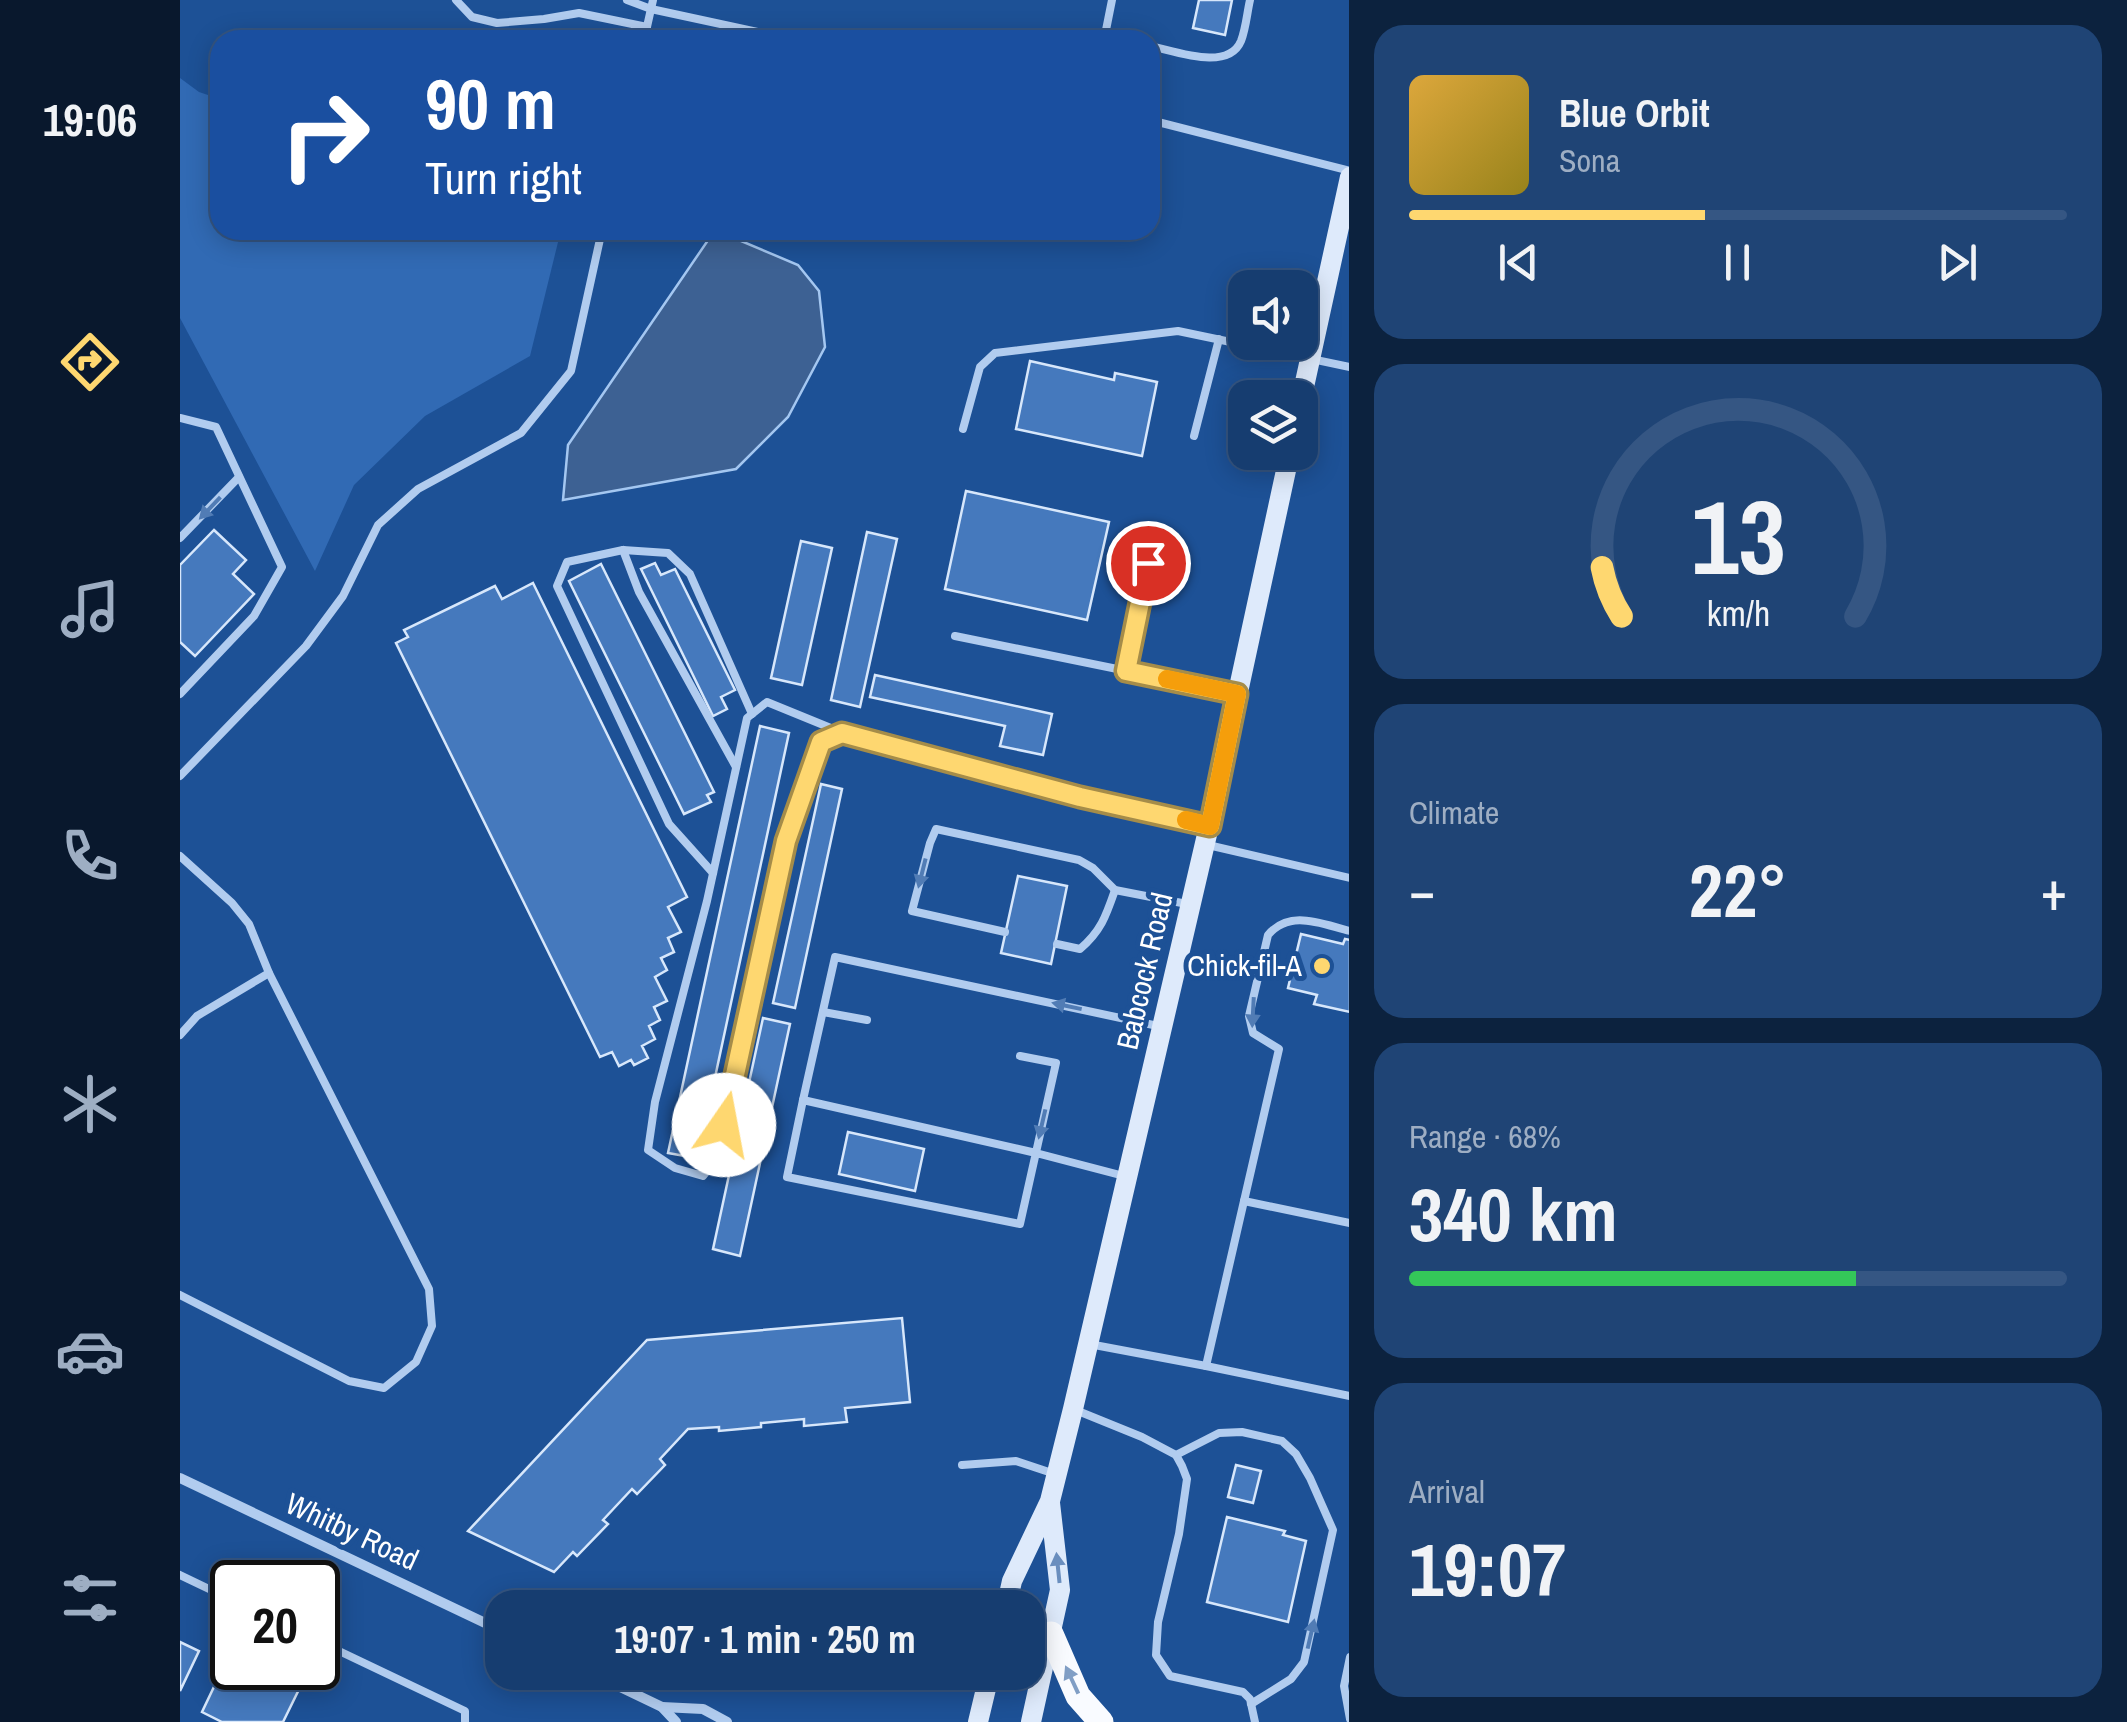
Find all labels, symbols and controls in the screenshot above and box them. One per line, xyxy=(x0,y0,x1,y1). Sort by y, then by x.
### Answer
text: 90 m xyxy=(425,57,556,151)
icon: right xyxy=(260,70,390,200)
text: Blue Orbit xyxy=(1559,88,1710,139)
text: 19:06 xyxy=(43,89,137,150)
text: Sona xyxy=(1559,139,1620,182)
text: Turn right xyxy=(425,147,582,208)
icon: previous xyxy=(1491,235,1546,290)
icon: pause xyxy=(1710,235,1765,290)
icon: next xyxy=(1930,235,1985,290)
map controls xyxy=(1228,270,1318,470)
button: sound xyxy=(1228,270,1318,360)
icon: directions xyxy=(55,327,125,397)
button: layers xyxy=(1228,380,1318,470)
text: 13 xyxy=(1691,466,1785,606)
one-way arrow xyxy=(198,495,222,519)
pin xyxy=(1106,521,1191,606)
icon: arrive xyxy=(1121,536,1176,591)
icon: music xyxy=(55,574,125,644)
text: km/h xyxy=(1706,589,1770,637)
text: Climate xyxy=(1409,791,1499,834)
icon: phone xyxy=(55,821,125,891)
text: 22° xyxy=(1689,839,1787,940)
text: − xyxy=(1409,853,1435,927)
text: + xyxy=(2041,853,2067,927)
one-way arrow xyxy=(914,858,929,889)
street label: Babcock Road xyxy=(1107,888,1182,1053)
place label: Chick-fil-A xyxy=(1187,945,1303,985)
marker: Chick-fil-A xyxy=(1311,955,1333,977)
one-way arrow xyxy=(1052,997,1083,1013)
one-way arrow xyxy=(1245,997,1261,1028)
icon: climate xyxy=(55,1069,125,1139)
position arrow xyxy=(672,1073,776,1177)
one-way arrow xyxy=(1034,1109,1049,1140)
text: Range · 68% xyxy=(1409,1115,1561,1158)
text: 340 km xyxy=(1409,1163,1618,1264)
icon: car xyxy=(55,1316,125,1386)
text: Arrival xyxy=(1409,1470,1485,1513)
street label: Whitby Road xyxy=(280,1483,425,1579)
text: 19:07 xyxy=(1409,1518,1566,1619)
one-way arrow xyxy=(1050,1552,1066,1583)
speed limit sign: 20 xyxy=(210,1560,340,1690)
icon: filters xyxy=(55,1563,125,1633)
text: 19:07 · 1 min · 250 m xyxy=(614,1614,916,1665)
one-way arrow xyxy=(1304,1618,1319,1649)
one-way arrow xyxy=(1063,1666,1080,1695)

